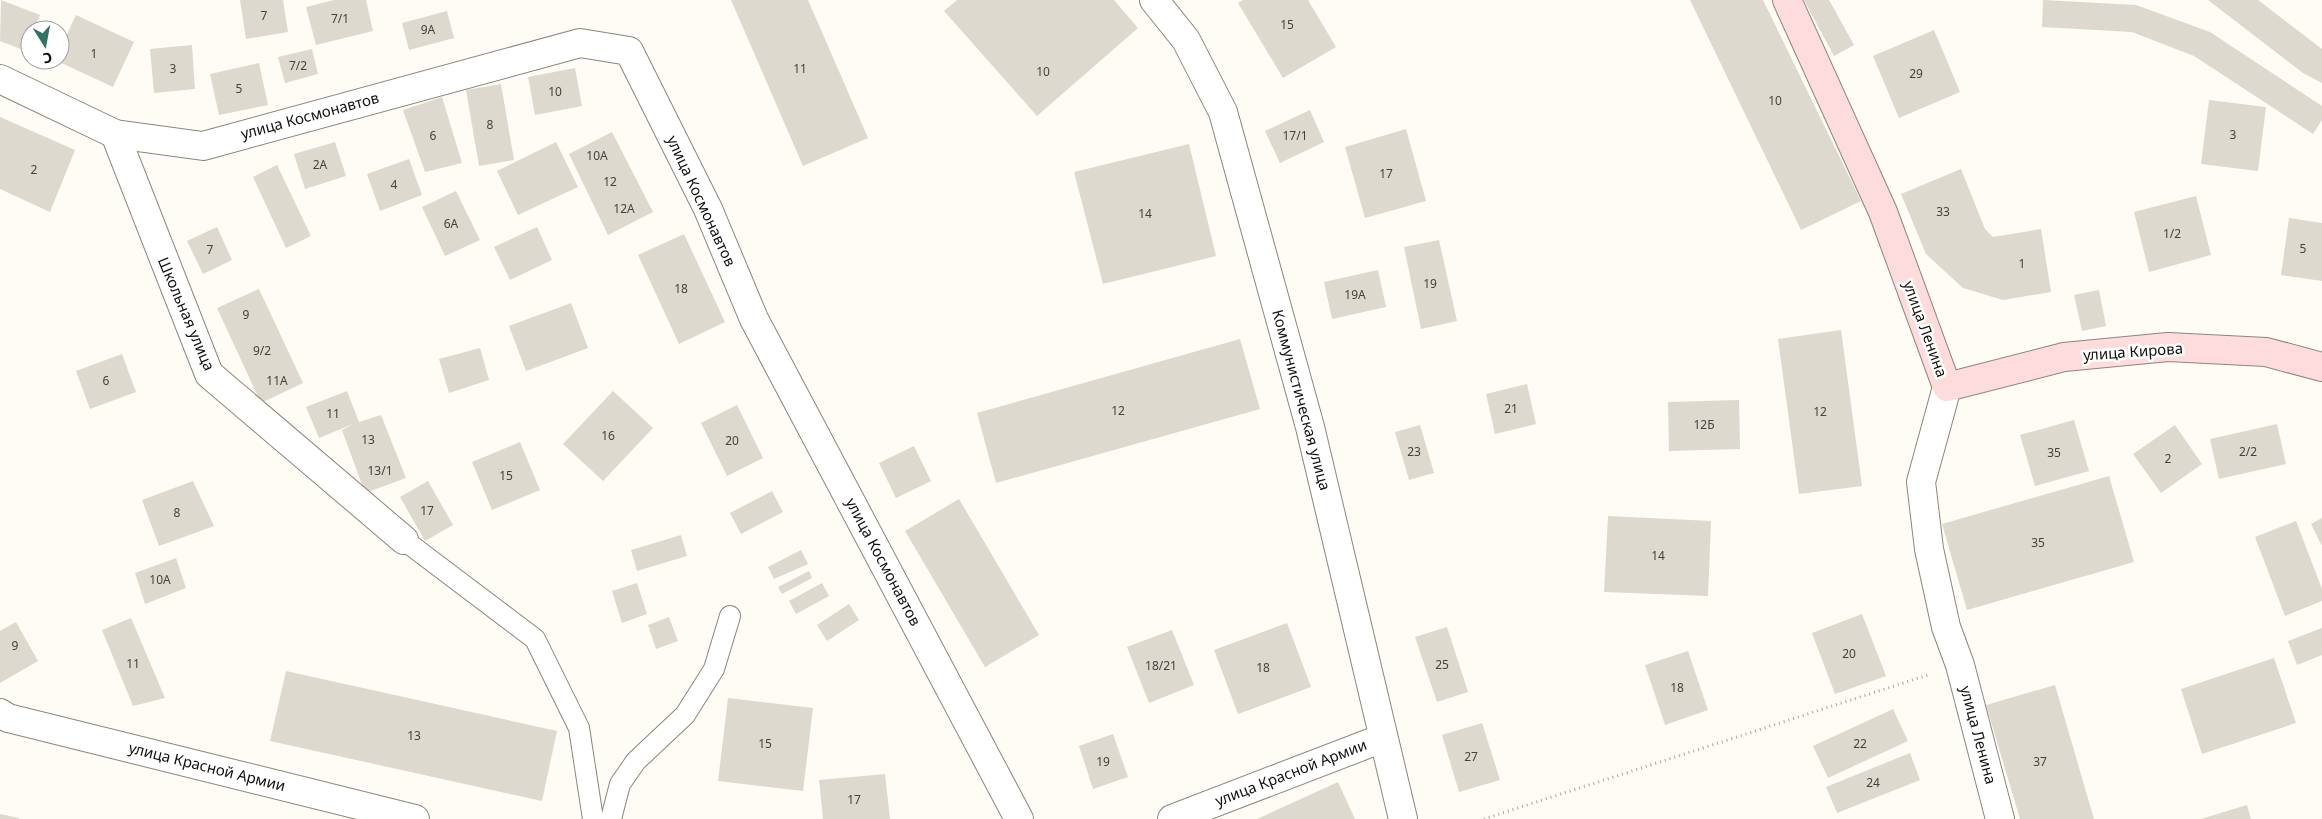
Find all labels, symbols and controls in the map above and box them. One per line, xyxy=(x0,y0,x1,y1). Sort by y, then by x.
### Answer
house number: 7 xyxy=(261,7,268,24)
house number: 7/1 xyxy=(331,10,349,27)
house number: 15 xyxy=(1280,16,1294,33)
north arrow xyxy=(20,20,70,70)
house number: 9А xyxy=(421,21,436,38)
house number: 1 xyxy=(91,45,97,62)
text: С xyxy=(41,48,54,68)
house number: 7/2 xyxy=(289,57,307,74)
house number: 3 xyxy=(170,60,177,77)
house number: 11 xyxy=(793,60,807,77)
house number: 10 xyxy=(1036,63,1050,80)
house number: 29 xyxy=(1909,65,1923,82)
house number: 5 xyxy=(236,80,243,97)
house number: 10 xyxy=(548,83,562,100)
street label: улица Космонавтов xyxy=(238,87,381,143)
house number: 10 xyxy=(1768,92,1782,109)
house number: 8 xyxy=(487,116,494,133)
house number: 3 xyxy=(2230,126,2237,143)
house number: 6 xyxy=(430,127,437,144)
house number: 17/1 xyxy=(1282,127,1308,144)
street label: улица Космонавтов xyxy=(663,132,741,269)
house number: 10А xyxy=(586,147,608,164)
house number: 2А xyxy=(313,156,328,173)
house number: 2 xyxy=(31,161,38,178)
house number: 17 xyxy=(1379,165,1393,182)
house number: 12 xyxy=(603,173,617,190)
house number: 4 xyxy=(391,176,398,193)
house number: 12А xyxy=(613,200,635,217)
house number: 33 xyxy=(1936,203,1950,220)
house number: 14 xyxy=(1138,205,1152,222)
house number: 6А xyxy=(444,215,459,232)
house number: 1/2 xyxy=(2163,225,2181,242)
house number: 5 xyxy=(2300,240,2307,257)
house number: 7 xyxy=(207,241,214,258)
street label: Школьная улица xyxy=(154,254,220,374)
house number: 1 xyxy=(2019,255,2025,272)
house number: 19 xyxy=(1423,275,1437,292)
street label: улица Ленина xyxy=(1899,278,1953,380)
house number: 18 xyxy=(674,280,688,297)
house number: 19А xyxy=(1344,286,1366,303)
house number: 9 xyxy=(243,306,250,323)
street label: Коммунистическая улица xyxy=(1268,307,1336,492)
street label: улица Кирова xyxy=(2082,338,2183,364)
house number: 9/2 xyxy=(253,342,271,359)
house number: 6 xyxy=(103,372,110,389)
house number: 11А xyxy=(266,372,288,389)
house number: 21 xyxy=(1504,400,1518,417)
house number: 12 xyxy=(1111,402,1125,419)
house number: 12 xyxy=(1813,403,1827,420)
house number: 11 xyxy=(326,405,340,422)
house number: 12Б xyxy=(1693,416,1715,433)
house number: 16 xyxy=(601,427,615,444)
house number: 13 xyxy=(361,431,375,448)
house number: 20 xyxy=(725,432,739,449)
house number: 23 xyxy=(1407,443,1421,460)
house number: 2/2 xyxy=(2239,443,2257,460)
house number: 35 xyxy=(2047,444,2061,461)
house number: 2 xyxy=(2165,450,2172,467)
house number: 13/1 xyxy=(367,462,393,479)
house number: 15 xyxy=(499,467,513,484)
street label: улица Космонавтов xyxy=(842,494,926,629)
house number: 17 xyxy=(420,502,434,519)
house number: 8 xyxy=(174,504,181,521)
house number: 35 xyxy=(2031,534,2045,551)
house number: 14 xyxy=(1651,547,1665,564)
house number: 10А xyxy=(149,571,171,588)
house number: 9 xyxy=(12,637,19,654)
house number: 20 xyxy=(1842,645,1856,662)
house number: 11 xyxy=(126,655,140,672)
house number: 25 xyxy=(1435,656,1449,673)
house number: 18/21 xyxy=(1145,657,1177,674)
house number: 18 xyxy=(1256,659,1270,676)
house number: 18 xyxy=(1670,679,1684,696)
street label: улица Ленина xyxy=(1956,683,2002,786)
house number: 13 xyxy=(407,727,421,744)
street label: улица Красной Армии xyxy=(1212,734,1369,810)
house number: 15 xyxy=(758,735,772,752)
house number: 22 xyxy=(1853,735,1867,752)
street label: улица Красной Армии xyxy=(127,737,288,795)
house number: 27 xyxy=(1464,748,1478,765)
house number: 19 xyxy=(1096,753,1110,770)
house number: 37 xyxy=(2033,753,2047,770)
house number: 24 xyxy=(1866,774,1880,791)
house number: 17 xyxy=(847,791,861,808)

